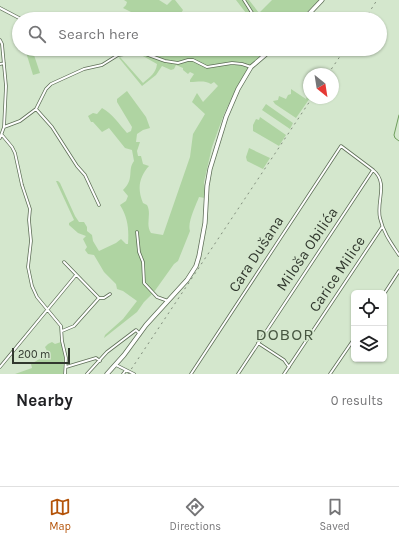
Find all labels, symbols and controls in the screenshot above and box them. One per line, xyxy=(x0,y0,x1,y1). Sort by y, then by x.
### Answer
search box xyxy=(12,12,387,56)
icon: search xyxy=(26,23,48,45)
text: Search here xyxy=(58,25,139,43)
north arrow xyxy=(303,68,339,104)
street label: Miloša Obilića xyxy=(272,204,342,294)
street label: Cara Dušana xyxy=(225,213,287,295)
street label: Carice Milice xyxy=(305,233,369,315)
map controls xyxy=(351,290,387,362)
button: locate xyxy=(351,290,387,326)
district label: DOBOR xyxy=(255,324,315,344)
button: layers xyxy=(351,326,387,362)
scale bar xyxy=(12,346,70,365)
text: 200 m xyxy=(18,348,50,361)
text: Nearby xyxy=(16,390,73,410)
text: 0 results xyxy=(331,393,383,408)
tab: Map xyxy=(49,496,71,533)
tab: Directions xyxy=(169,496,221,533)
tab: Saved xyxy=(319,496,350,533)

